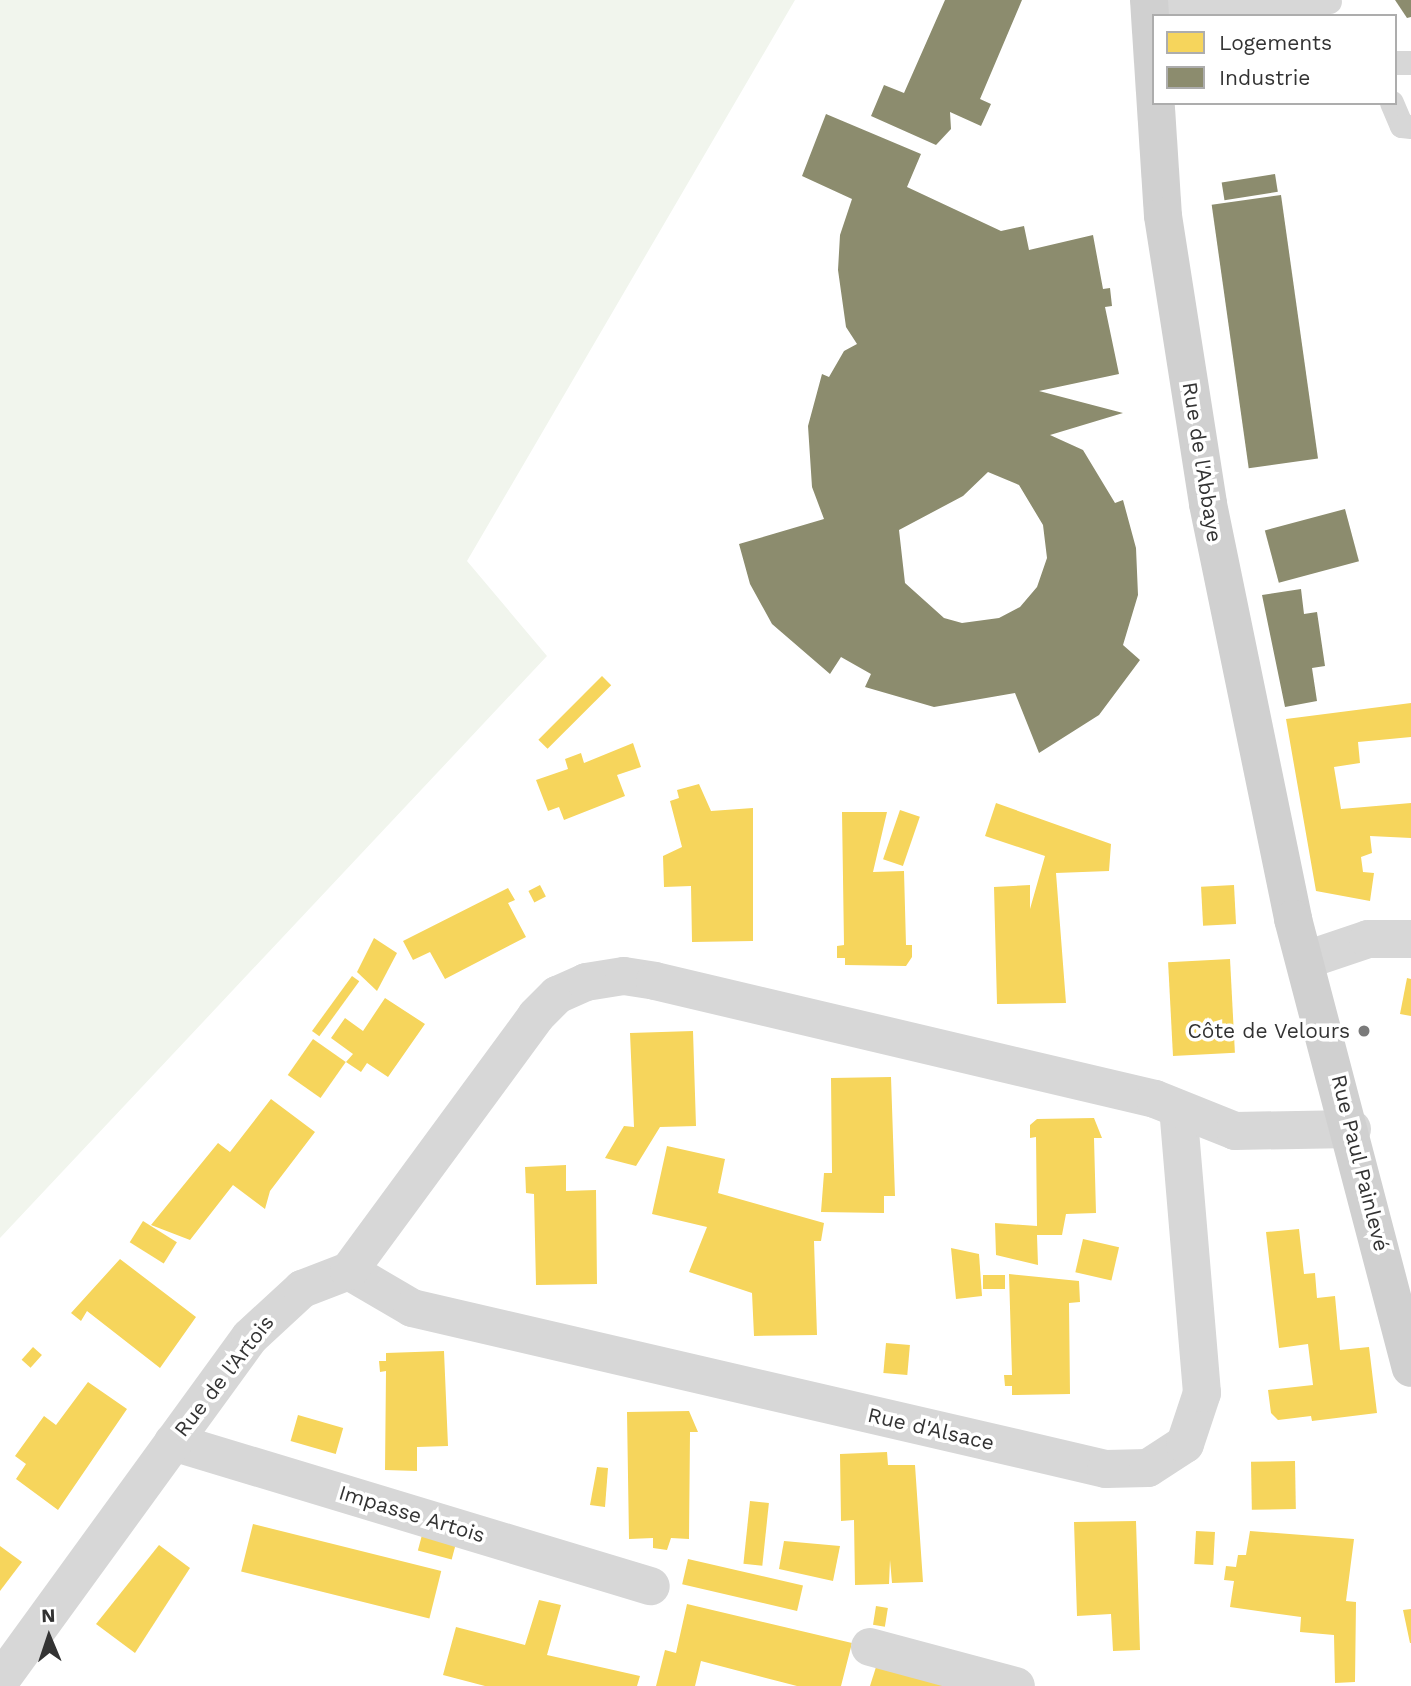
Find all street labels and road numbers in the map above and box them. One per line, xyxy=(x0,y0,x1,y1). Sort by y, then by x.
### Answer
street label: Rue de l'Abbaye xyxy=(1177,380,1227,544)
street label: Rue Paul Painlevé xyxy=(1326,1072,1394,1254)
street label: Rue de l'Artois xyxy=(169,1310,279,1442)
street label: Rue d'Alsace xyxy=(865,1402,997,1456)
street label: Impasse Artois xyxy=(335,1480,489,1548)

